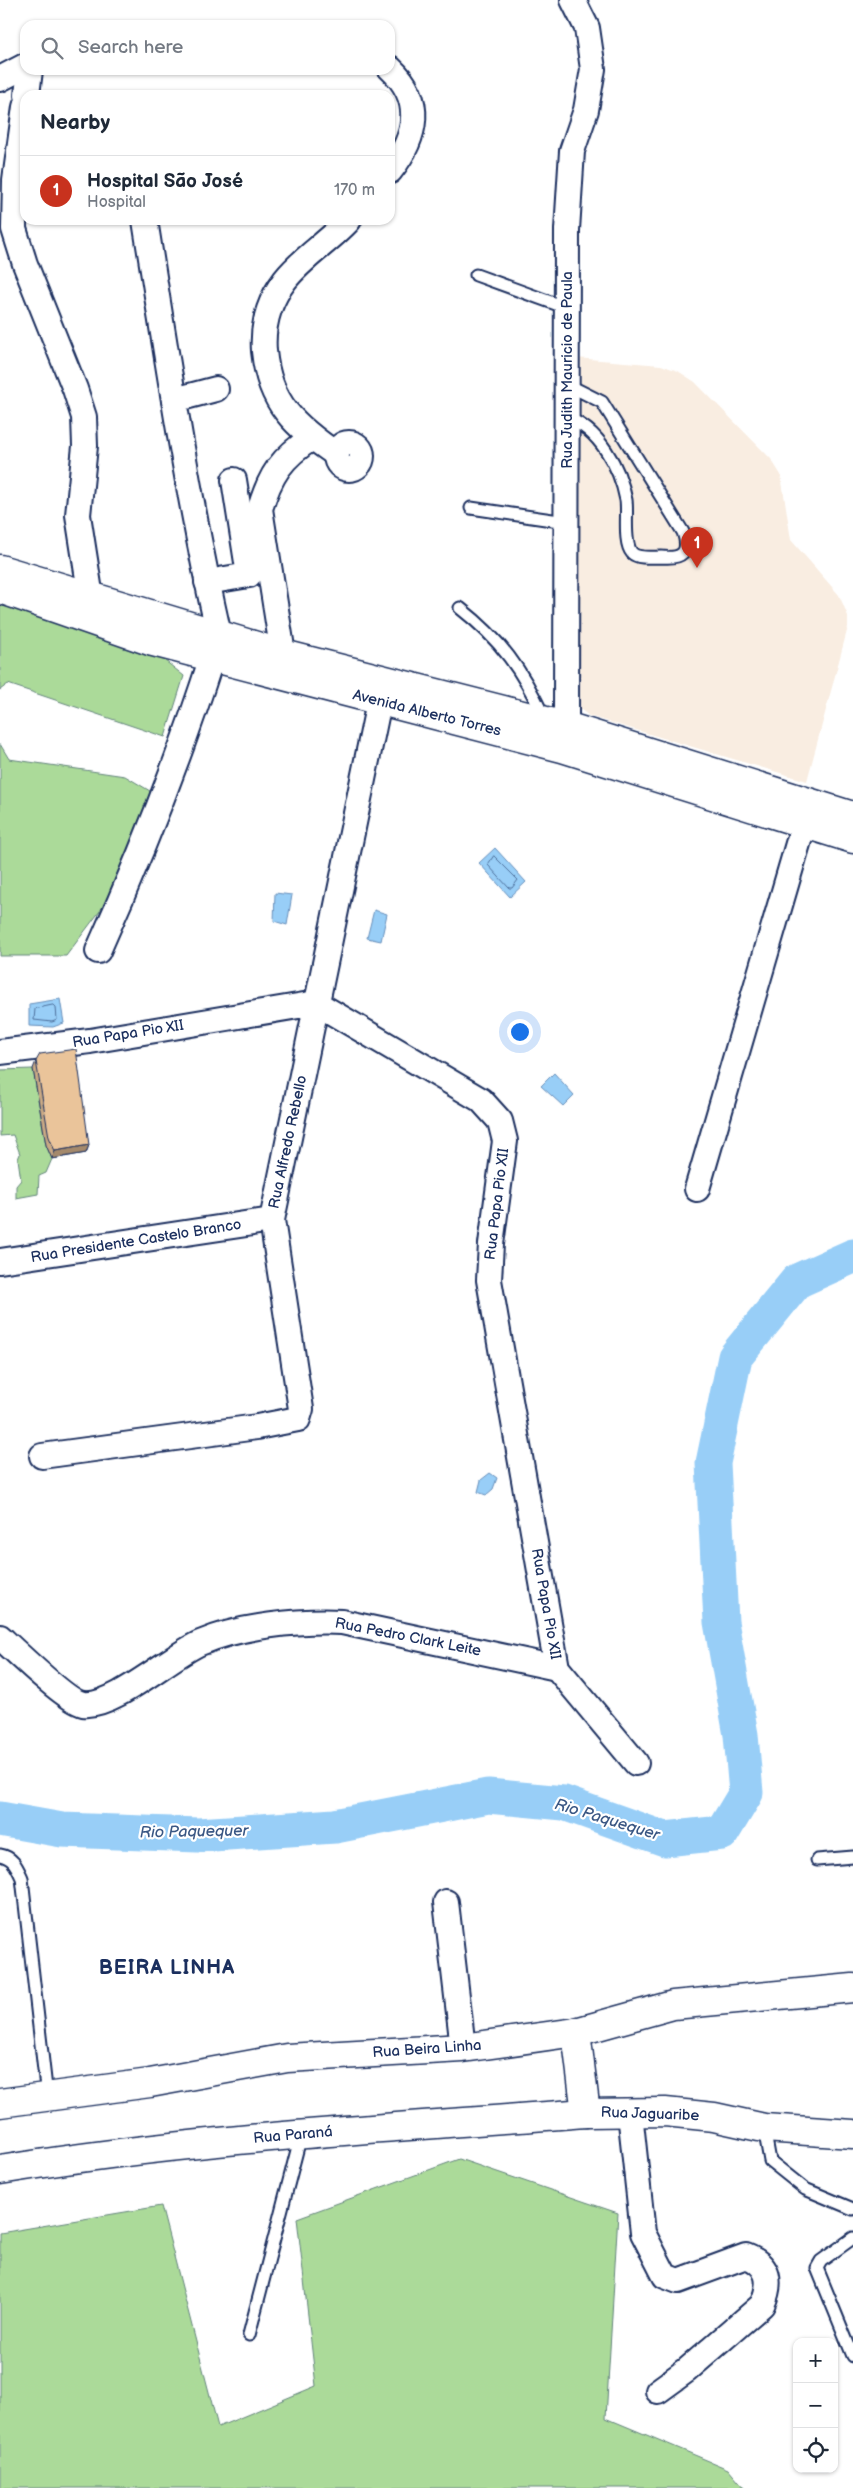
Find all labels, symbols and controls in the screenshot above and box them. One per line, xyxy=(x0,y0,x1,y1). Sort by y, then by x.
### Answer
search box xyxy=(20,20,395,75)
icon: search xyxy=(38,34,66,62)
text: Search here xyxy=(78,36,183,59)
text: Nearby xyxy=(40,110,110,135)
text: Hospital São José xyxy=(87,170,243,193)
text: 1 xyxy=(53,181,59,200)
text: 170 m xyxy=(334,181,375,200)
text: Hospital xyxy=(87,193,146,212)
street label: Rua Judith Mauricio de Paula xyxy=(558,271,577,469)
pin: 1 xyxy=(681,527,713,568)
street label: Avenida Alberto Torres xyxy=(351,685,504,741)
street label: Rua Papa Pio XII xyxy=(71,1016,185,1052)
your location xyxy=(507,1019,533,1045)
street label: Rua Alfredo Rebello xyxy=(265,1074,311,1210)
street label: Rua Papa Pio XII xyxy=(481,1147,513,1261)
street label: Rua Presidente Castelo Branco xyxy=(29,1215,243,1267)
street label: Rua Papa Pio XII xyxy=(527,1547,565,1661)
street label: Rua Pedro Clark Leite xyxy=(333,1614,483,1661)
water label: Rio Paquequer xyxy=(552,1795,663,1845)
water label: Rio Paquequer xyxy=(140,1822,250,1842)
district label: BEIRA LINHA xyxy=(99,1956,235,1980)
street label: Rua Beira Linha xyxy=(372,2036,482,2062)
street label: Rua Jaguaribe xyxy=(600,2103,700,2125)
street label: Rua Paraná xyxy=(253,2122,333,2148)
map controls xyxy=(793,2338,838,2473)
button: + xyxy=(793,2338,838,2383)
button: − xyxy=(793,2383,838,2428)
button: locate xyxy=(793,2428,838,2473)

